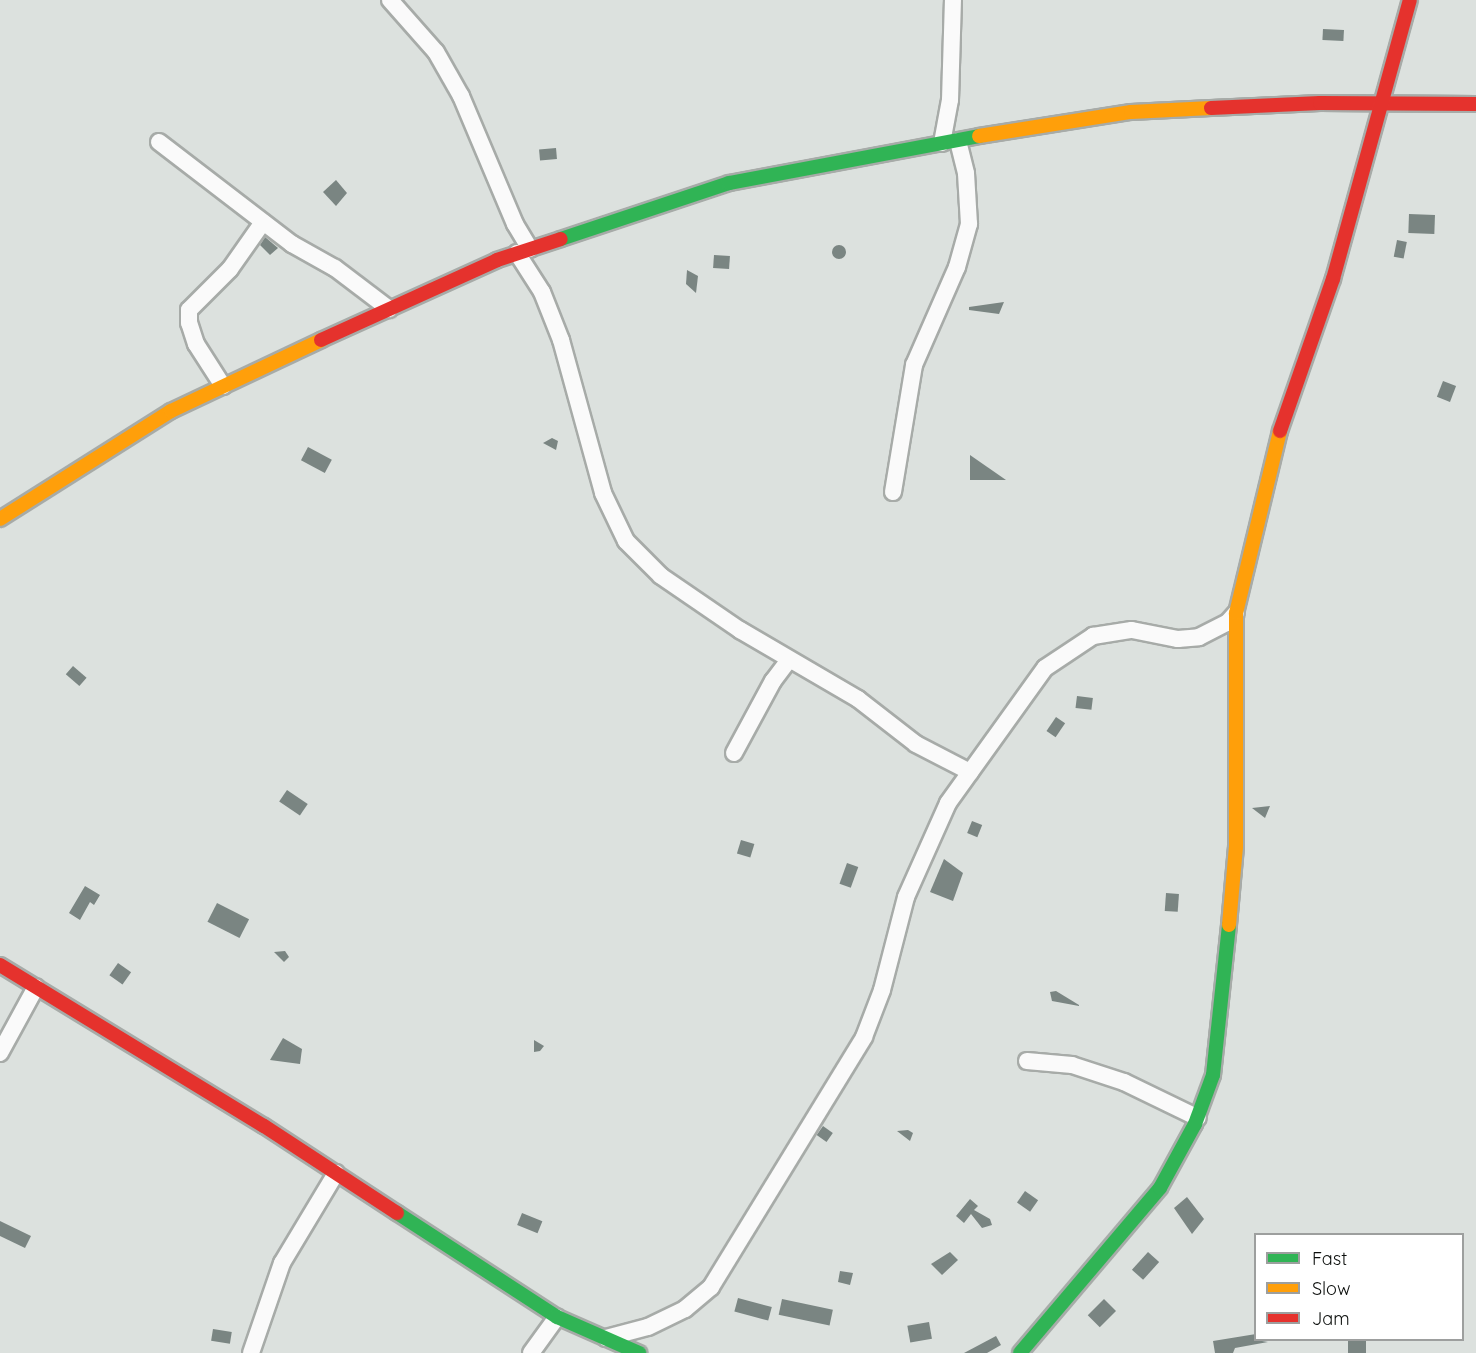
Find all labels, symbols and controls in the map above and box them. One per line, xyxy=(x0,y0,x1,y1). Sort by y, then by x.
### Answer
legend xyxy=(1254,1233,1464,1341)
text: Fast xyxy=(1312,1247,1347,1270)
text: Slow xyxy=(1312,1277,1350,1300)
text: Jam xyxy=(1312,1307,1350,1330)

